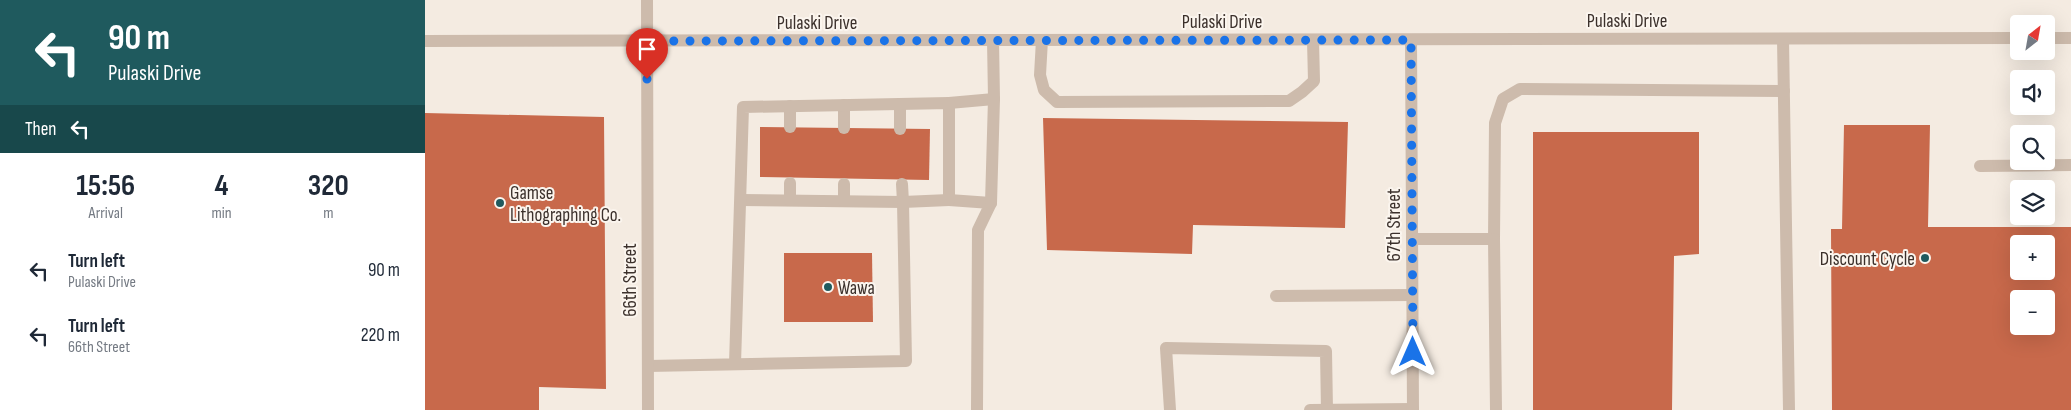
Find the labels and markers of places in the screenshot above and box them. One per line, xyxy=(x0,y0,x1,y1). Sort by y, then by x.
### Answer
pin xyxy=(626,28,668,79)
place label: Gamse Lithographing Co. xyxy=(510,182,621,227)
marker: Gamse Lithographing Co. xyxy=(494,197,506,209)
place label: Discount Cycle xyxy=(1820,248,1915,271)
marker: Discount Cycle xyxy=(1919,252,1931,264)
place label: Wawa xyxy=(838,277,875,300)
marker: Wawa xyxy=(822,281,834,293)

